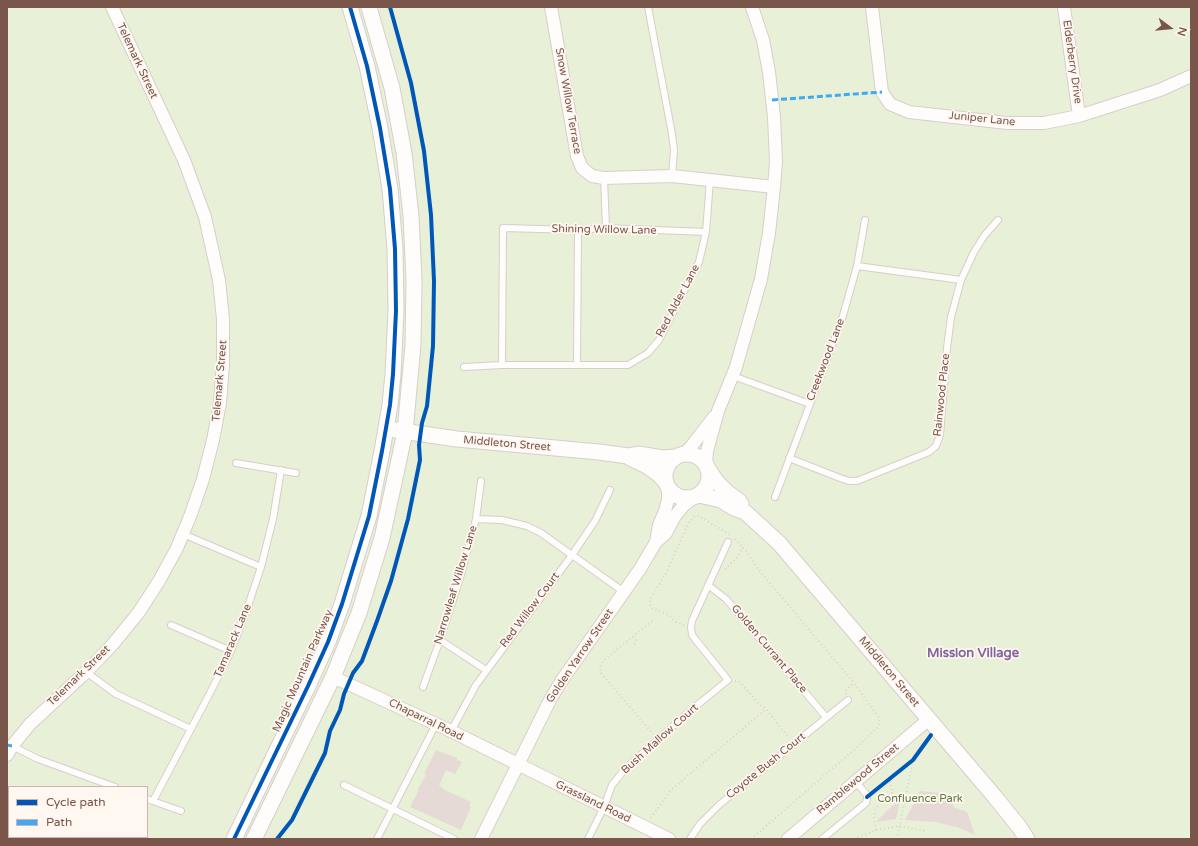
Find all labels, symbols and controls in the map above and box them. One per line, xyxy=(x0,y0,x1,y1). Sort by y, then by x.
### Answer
north arrow xyxy=(1150,8,1190,48)
street label: Elderberry Drive xyxy=(1060,19,1084,105)
street label: Telemark Street xyxy=(114,21,160,101)
text: N xyxy=(1175,25,1189,37)
street label: Snow Willow Terrace xyxy=(552,47,584,155)
street label: Juniper Lane xyxy=(948,109,1016,129)
street label: Shining Willow Lane xyxy=(551,222,657,238)
street label: Red Alder Lane xyxy=(653,262,703,340)
street label: Creekwood Lane xyxy=(804,317,848,403)
street label: Telemark Street xyxy=(210,340,230,422)
street label: Rainwood Place xyxy=(931,353,953,437)
street label: Middleton Street xyxy=(463,434,551,454)
street label: Narrowleaf Willow Lane xyxy=(432,524,480,646)
street label: Red Willow Court xyxy=(497,570,563,650)
street label: Tamarack Lane xyxy=(212,602,254,680)
street label: Golden Currant Place xyxy=(728,602,810,696)
street label: Golden Yarrow Street xyxy=(544,606,616,706)
street label: Magic Mountain Parkway xyxy=(270,608,336,734)
street label: Middleton Street xyxy=(856,634,922,710)
street label: Telemark Street xyxy=(45,643,113,709)
district label: Mission Village xyxy=(927,646,1019,662)
street label: Chaparral Road xyxy=(386,696,466,744)
street label: Bush Mallow Court xyxy=(619,701,701,777)
street label: Coyote Bush Court xyxy=(724,730,808,802)
street label: Ramblewood Street xyxy=(814,741,902,817)
street label: Grassland Road xyxy=(553,778,633,826)
legend xyxy=(8,786,148,838)
park label: Confluence Park xyxy=(877,792,963,806)
text: Cycle path xyxy=(46,795,105,809)
text: Path xyxy=(46,815,72,829)

